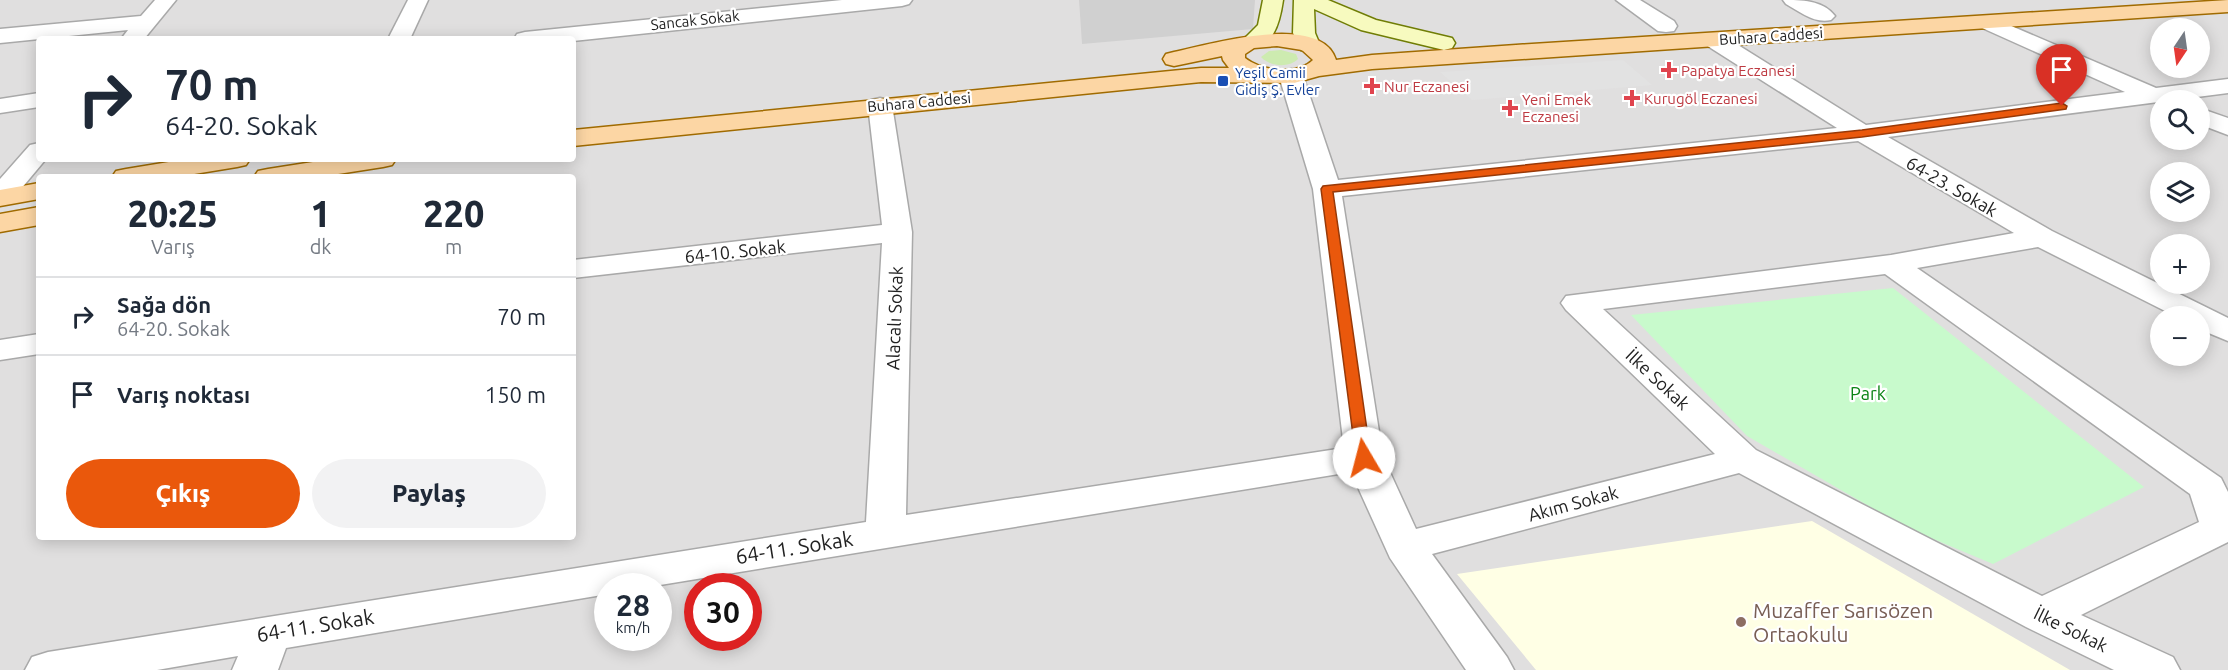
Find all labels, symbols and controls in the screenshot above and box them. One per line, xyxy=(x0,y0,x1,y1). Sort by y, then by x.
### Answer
street label: Sancak Sokak xyxy=(650,7,741,33)
north arrow xyxy=(2150,18,2210,78)
map controls xyxy=(2150,18,2210,366)
street label: Buhara Caddesi xyxy=(1718,24,1824,48)
pin xyxy=(2036,44,2087,106)
icon: arrive xyxy=(2045,53,2078,86)
icon: right xyxy=(66,60,144,138)
text: 70 m xyxy=(165,61,259,108)
place label: Papatya Eczanesi xyxy=(1681,62,1795,79)
marker: Papatya Eczanesi xyxy=(1662,63,1676,77)
place label: Yeşil Camii Gidiş Ş. Evler xyxy=(1235,64,1320,98)
marker: Yeşil Camii Gidiş Ş. Evler xyxy=(1216,74,1230,88)
place label: Nur Eczanesi xyxy=(1384,78,1469,95)
marker: Nur Eczanesi xyxy=(1365,79,1379,93)
street label: Buhara Caddesi xyxy=(866,89,972,115)
place label: Kurugöl Eczanesi xyxy=(1644,90,1758,107)
button: search xyxy=(2150,90,2210,150)
place label: Yeni Emek Eczanesi xyxy=(1522,91,1592,125)
marker: Kurugöl Eczanesi xyxy=(1625,91,1639,105)
marker: Yeni Emek Eczanesi xyxy=(1503,101,1517,115)
text: 64-20. Sokak xyxy=(165,110,318,140)
street label: 64-23. Sokak xyxy=(1903,152,2001,220)
button: layers xyxy=(2150,162,2210,222)
text: 20:25 xyxy=(128,193,218,234)
text: 1 xyxy=(310,193,331,234)
text: 220 xyxy=(423,193,484,234)
button: + xyxy=(2150,234,2210,294)
text: Varış xyxy=(151,235,195,258)
text: dk xyxy=(310,235,331,258)
text: m xyxy=(445,235,462,258)
street label: 64-10. Sokak xyxy=(683,236,787,266)
street label: Alacalı Sokak xyxy=(882,266,906,370)
text: Sağa dön xyxy=(117,292,211,317)
icon: right xyxy=(66,300,99,333)
text: 70 m xyxy=(497,304,546,329)
button: − xyxy=(2150,306,2210,366)
text: 64-20. Sokak xyxy=(117,317,230,340)
street label: İlke Sokak xyxy=(1622,345,1694,413)
icon: arrive xyxy=(66,378,99,411)
text: Varış noktası xyxy=(117,382,250,407)
text: 150 m xyxy=(485,382,546,407)
park label: Park xyxy=(1850,383,1886,403)
position arrow xyxy=(1332,426,1396,490)
button: Çıkış xyxy=(66,459,300,528)
button: Paylaş xyxy=(312,459,546,528)
street label: Akım Sokak xyxy=(1526,481,1620,525)
street label: 64-11. Sokak xyxy=(734,526,855,568)
speed limit sign: 30 xyxy=(684,573,762,651)
text: 28 xyxy=(616,588,650,622)
place label: Muzaffer Sarısözen Ortaokulu xyxy=(1753,598,1933,646)
street label: İlke Sokak xyxy=(2031,603,2111,655)
street label: 64-11. Sokak xyxy=(255,604,376,646)
marker: Muzaffer Sarısözen Ortaokulu xyxy=(1734,615,1748,629)
text: km/h xyxy=(616,619,650,636)

